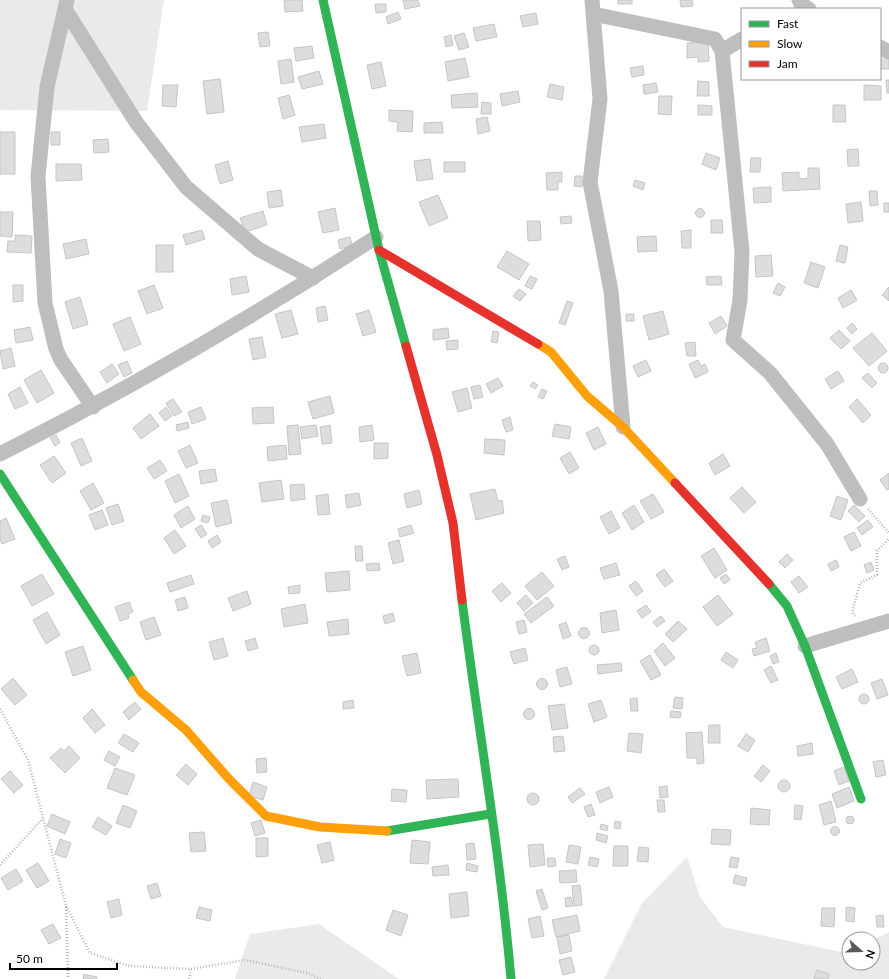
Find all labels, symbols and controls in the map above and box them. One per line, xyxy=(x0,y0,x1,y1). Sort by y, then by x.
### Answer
legend xyxy=(741,8,881,80)
text: Fast xyxy=(777,16,799,31)
text: Slow xyxy=(777,36,803,51)
text: Jam xyxy=(777,56,798,71)
north arrow xyxy=(841,931,881,971)
scale bar xyxy=(10,945,117,971)
text: N xyxy=(863,948,878,961)
text: 50 m xyxy=(16,951,43,966)

